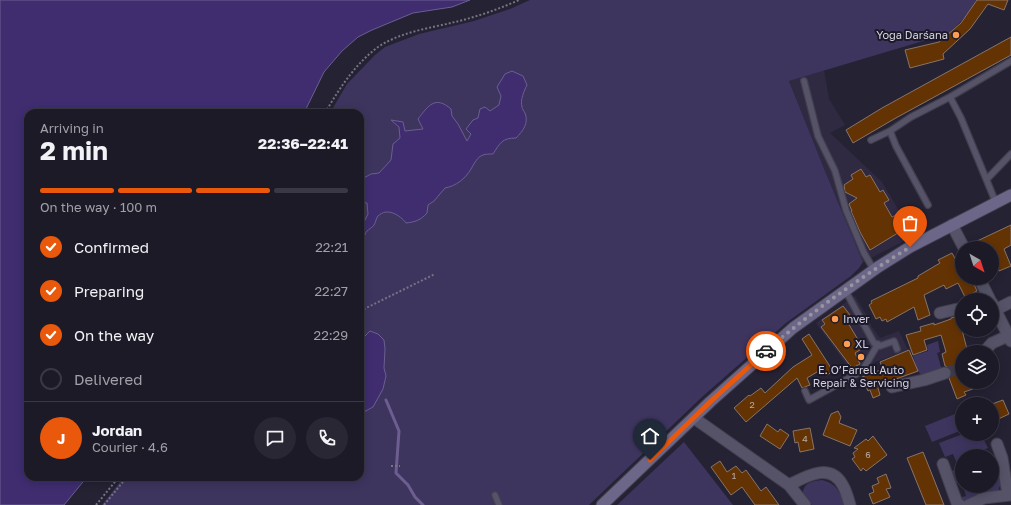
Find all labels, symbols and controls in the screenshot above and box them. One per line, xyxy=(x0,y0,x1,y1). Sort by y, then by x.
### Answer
place label: Yoga Darśana xyxy=(876,28,948,41)
marker: Yoga Darśana xyxy=(951,30,961,40)
text: Arriving in xyxy=(40,120,104,136)
text: 22:36–22:41 xyxy=(258,134,348,152)
text: 2 min xyxy=(40,135,108,166)
text: On the way · 100 m xyxy=(40,199,157,215)
pin xyxy=(893,206,927,247)
icon: bag xyxy=(899,212,921,234)
icon: check xyxy=(40,236,62,258)
text: Confirmed xyxy=(74,238,149,256)
text: 22:21 xyxy=(315,239,348,255)
north arrow xyxy=(955,241,999,285)
map controls xyxy=(955,241,999,493)
icon: check xyxy=(40,280,62,302)
text: Preparing xyxy=(74,282,144,300)
text: 22:27 xyxy=(315,283,348,299)
button: locate xyxy=(955,293,999,337)
place label: Inver xyxy=(843,312,870,325)
marker: Inver xyxy=(830,314,840,324)
icon: check xyxy=(40,324,62,346)
text: On the way xyxy=(74,326,154,344)
text: 22:29 xyxy=(314,327,348,343)
courier xyxy=(746,331,786,371)
place label: XL xyxy=(855,337,869,350)
marker: XL xyxy=(842,339,852,349)
icon: car xyxy=(755,340,777,362)
button: layers xyxy=(955,345,999,389)
marker: E. O’Farrell Auto Repair & Servicing xyxy=(856,352,866,362)
place label: E. O’Farrell Auto Repair & Servicing xyxy=(813,363,909,389)
text: Delivered xyxy=(74,370,142,388)
button: + xyxy=(955,397,999,441)
house number: 2 xyxy=(749,399,755,410)
button: chat xyxy=(254,417,296,459)
button: phone xyxy=(306,417,348,459)
pin xyxy=(633,419,667,460)
text: Jordan xyxy=(92,421,142,439)
icon: home xyxy=(639,425,661,447)
text: J xyxy=(57,429,65,447)
house number: 4 xyxy=(802,433,808,444)
text: Courier · 4.6 xyxy=(92,439,168,455)
house number: 6 xyxy=(865,449,871,460)
button: − xyxy=(955,449,999,493)
house number: 1 xyxy=(732,470,737,481)

